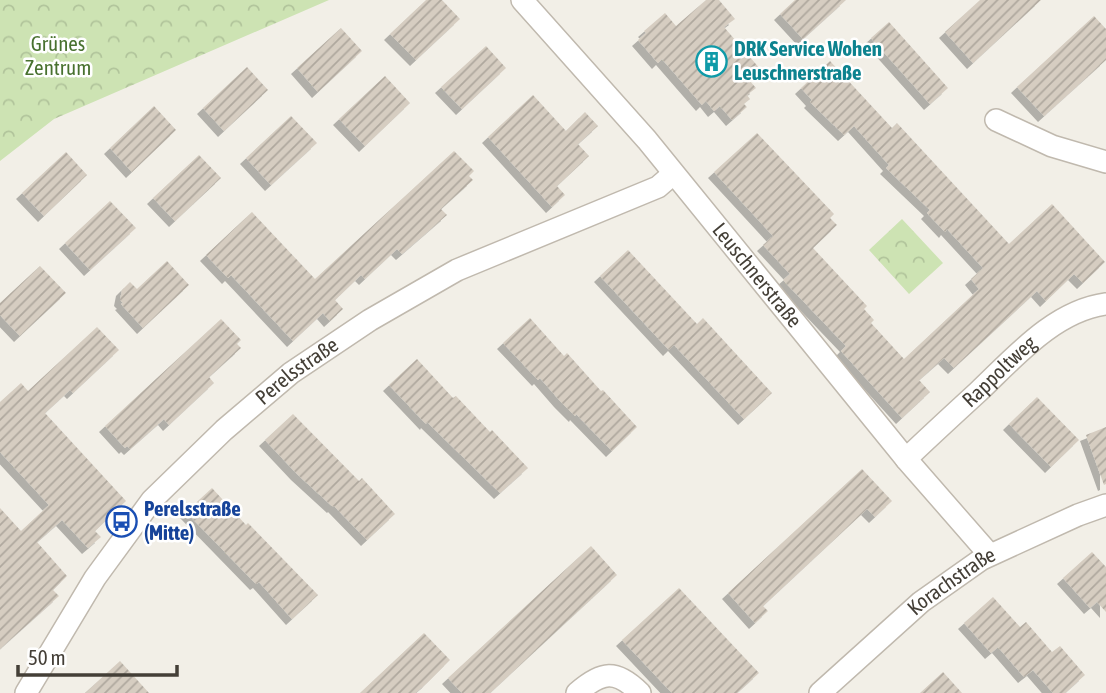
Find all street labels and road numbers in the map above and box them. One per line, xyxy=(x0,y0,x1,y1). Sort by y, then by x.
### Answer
street label: Leuschnerstraße xyxy=(708,218,807,332)
street label: Rappoltweg xyxy=(957,330,1040,411)
street label: Perelsstraße xyxy=(250,332,342,409)
street label: Korachstraße xyxy=(902,542,999,619)

